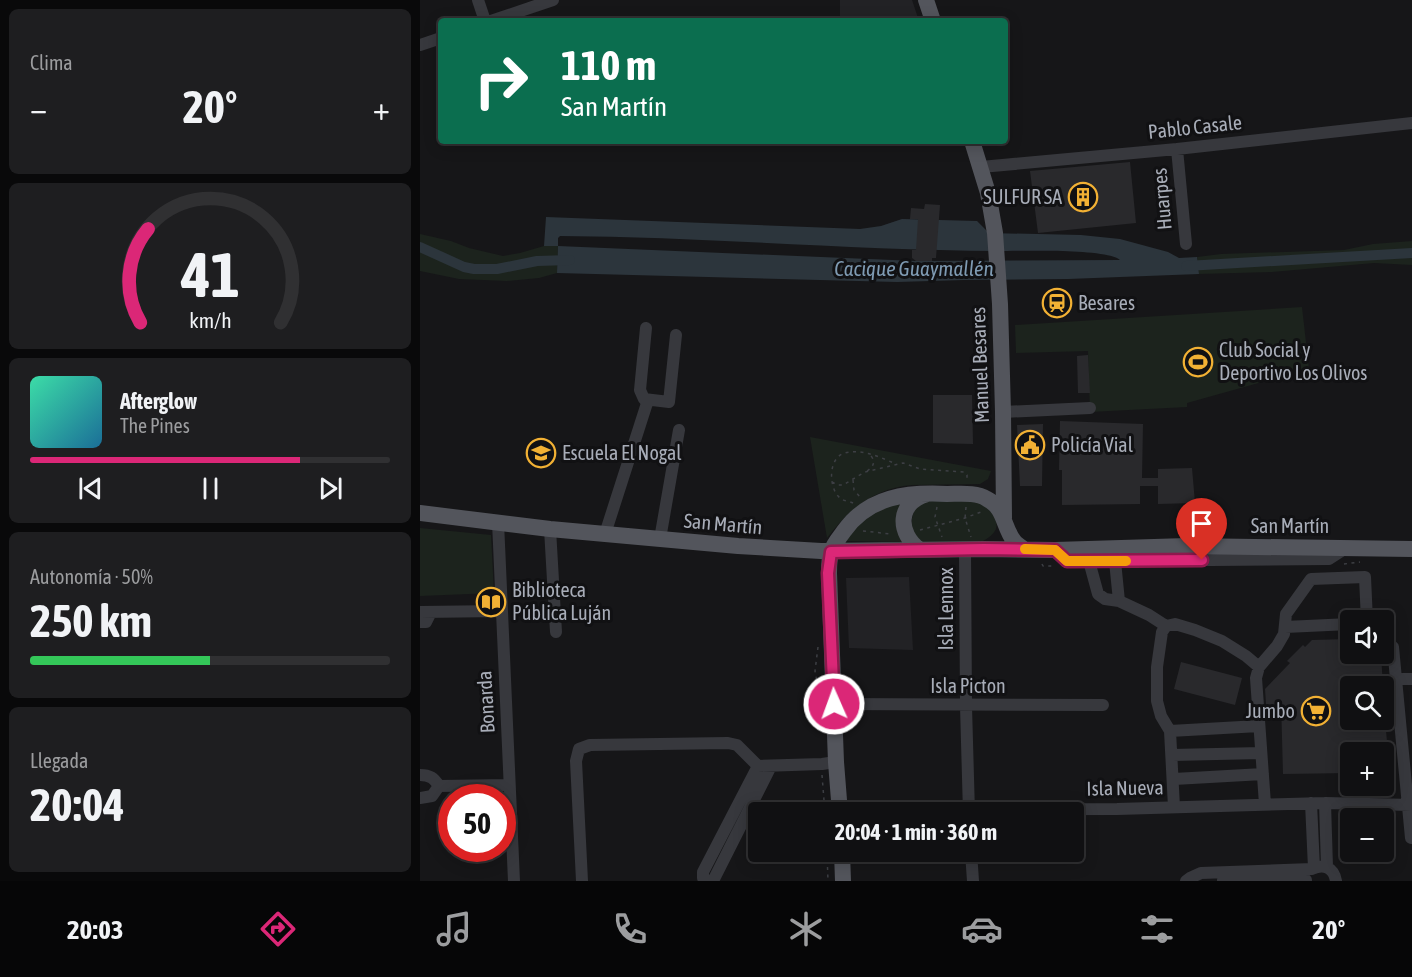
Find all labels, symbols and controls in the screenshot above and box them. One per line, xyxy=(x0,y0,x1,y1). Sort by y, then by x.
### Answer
text: 110 m xyxy=(561,41,656,89)
icon: right xyxy=(462,42,540,120)
text: Clima xyxy=(30,51,73,74)
text: 20° xyxy=(183,81,237,133)
text: − xyxy=(30,89,47,127)
text: + xyxy=(373,89,390,127)
text: San Martín xyxy=(561,91,667,122)
street label: Pablo Casale xyxy=(1147,110,1243,143)
street label: Huarpes xyxy=(1147,167,1176,231)
building icon: SULFUR SA xyxy=(1067,181,1099,213)
place label: SULFUR SA xyxy=(983,185,1062,208)
text: 41 xyxy=(180,239,239,310)
water label: Cacique Guaymallén xyxy=(834,256,994,280)
station icon: Besares xyxy=(1041,287,1073,319)
place label: Besares xyxy=(1078,291,1135,314)
street label: Manuel Besares xyxy=(966,307,993,423)
text: km/h xyxy=(189,309,231,334)
place label: Club Social y Deportivo Los Olivos xyxy=(1219,338,1367,384)
sports icon: Club Social y Deportivo Los Olivos xyxy=(1182,346,1214,378)
text: Afterglow xyxy=(120,388,197,414)
text: The Pines xyxy=(120,414,190,437)
public building icon: Policía Vial xyxy=(1014,429,1046,461)
place label: Policía Vial xyxy=(1051,433,1134,456)
school or university icon: Escuela El Nogal xyxy=(525,437,557,469)
place label: Escuela El Nogal xyxy=(562,441,682,464)
icon: previous xyxy=(74,472,107,505)
icon: pause xyxy=(194,472,227,505)
icon: next xyxy=(314,472,347,505)
pin xyxy=(1176,498,1227,560)
icon: arrive xyxy=(1185,507,1218,540)
street label: San Martín xyxy=(683,509,763,538)
street label: San Martín xyxy=(1251,514,1329,537)
text: Autonomía · 50% xyxy=(30,565,153,588)
street label: Isla Lennox xyxy=(934,568,957,651)
place label: Biblioteca Pública Luján xyxy=(512,578,611,624)
library icon: Biblioteca Pública Luján xyxy=(475,586,507,618)
text: 250 km xyxy=(30,595,152,647)
map controls xyxy=(1340,610,1394,862)
button: sound xyxy=(1340,610,1394,664)
street label: Bonarda xyxy=(472,670,499,734)
position arrow xyxy=(802,672,866,736)
street label: Isla Picton xyxy=(930,674,1006,697)
button: search xyxy=(1340,676,1394,730)
supermarket icon: Jumbo xyxy=(1300,695,1332,727)
place label: Jumbo xyxy=(1246,699,1295,722)
button: + xyxy=(1340,742,1394,796)
text: Llegada xyxy=(30,749,88,772)
street label: Isla Nueva xyxy=(1086,775,1164,800)
text: 20:04 xyxy=(30,779,124,831)
speed limit sign: 50 xyxy=(438,784,516,862)
button: − xyxy=(1340,808,1394,862)
text: 20:04 · 1 min · 360 m xyxy=(835,819,997,845)
icon: directions xyxy=(257,908,299,950)
icon: music xyxy=(433,908,475,950)
icon: phone xyxy=(609,908,651,950)
icon: climate xyxy=(785,908,827,950)
icon: car xyxy=(961,908,1003,950)
icon: filters xyxy=(1136,908,1178,950)
text: 20:03 xyxy=(67,914,124,945)
text: 20° xyxy=(1312,914,1345,945)

